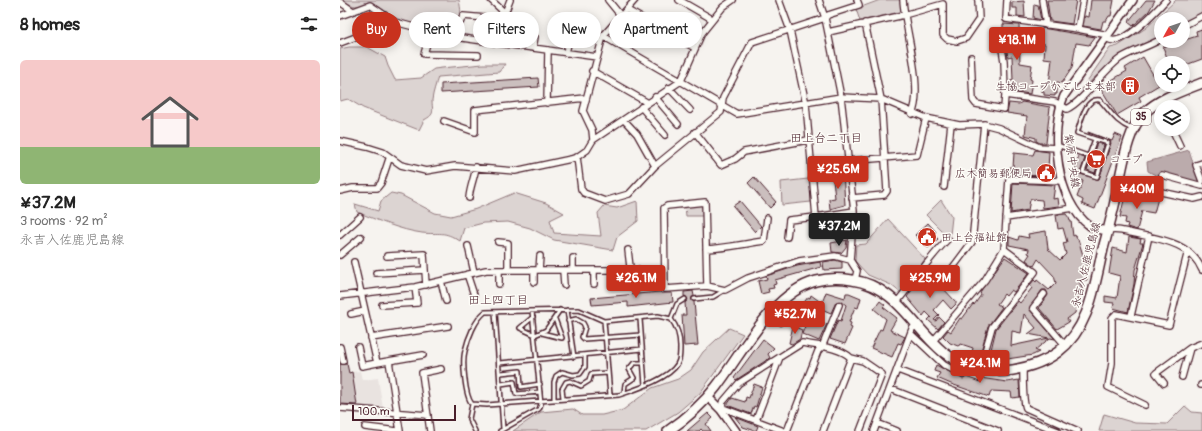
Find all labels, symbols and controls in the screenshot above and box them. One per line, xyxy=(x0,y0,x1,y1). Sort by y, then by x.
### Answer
chip: Buy xyxy=(352,12,401,48)
chip: Rent xyxy=(409,12,465,48)
chip: Filters xyxy=(473,12,539,48)
chip: New xyxy=(547,12,601,48)
chip: Apartment xyxy=(609,12,702,48)
north arrow xyxy=(1154,12,1190,48)
map controls xyxy=(1154,12,1190,136)
icon: filters xyxy=(298,13,320,35)
text: 8 homes xyxy=(20,14,80,35)
pin: ¥18.1M xyxy=(984,27,1050,61)
text: ¥18.1M xyxy=(998,32,1036,48)
button: locate xyxy=(1154,56,1190,92)
building icon: 生協コープかごしま本部 xyxy=(1119,75,1141,97)
place label: 生協コープかごしま本部 xyxy=(995,80,1116,93)
icon: home xyxy=(134,86,206,158)
button: layers xyxy=(1154,100,1190,136)
road number: 35 xyxy=(1131,109,1151,125)
district label: 田上台二丁目 xyxy=(790,131,862,146)
street label: 紫原中央線 xyxy=(1062,133,1082,189)
supermarket icon: コープ xyxy=(1085,148,1107,170)
place label: コープ xyxy=(1110,153,1143,166)
pin: ¥25.6M xyxy=(805,156,871,190)
text: ¥25.6M xyxy=(816,161,860,177)
public building icon: 広木簡易郵便局 xyxy=(1035,162,1057,184)
place label: 広木簡易郵便局 xyxy=(955,167,1032,180)
pin: ¥40M xyxy=(1113,176,1161,210)
text: ¥40M xyxy=(1120,181,1154,197)
text: ¥37.2M xyxy=(20,192,76,213)
text: 3 rooms · 92 m² xyxy=(20,213,108,229)
pin: ¥37.2M xyxy=(806,213,872,247)
text: ¥37.2M xyxy=(818,218,860,234)
street label: 永吉入佐鹿児島線 xyxy=(1069,221,1103,309)
public building icon: 田上台福祉館 xyxy=(916,226,938,248)
place label: 田上台福祉館 xyxy=(941,231,1007,244)
text: 永吉入佐鹿児島線 xyxy=(20,232,124,248)
pin: ¥26.1M xyxy=(603,265,669,299)
pin: ¥25.9M xyxy=(897,265,963,299)
text: ¥26.1M xyxy=(615,270,657,286)
text: ¥25.9M xyxy=(909,270,951,286)
district label: 田上四丁目 xyxy=(468,293,528,308)
pin: ¥52.7M xyxy=(762,301,828,335)
text: ¥52.7M xyxy=(774,306,816,322)
pin: ¥24.1M xyxy=(947,350,1013,384)
text: ¥24.1M xyxy=(959,355,1001,371)
scale bar xyxy=(352,403,456,422)
text: 100 m xyxy=(358,405,389,418)

